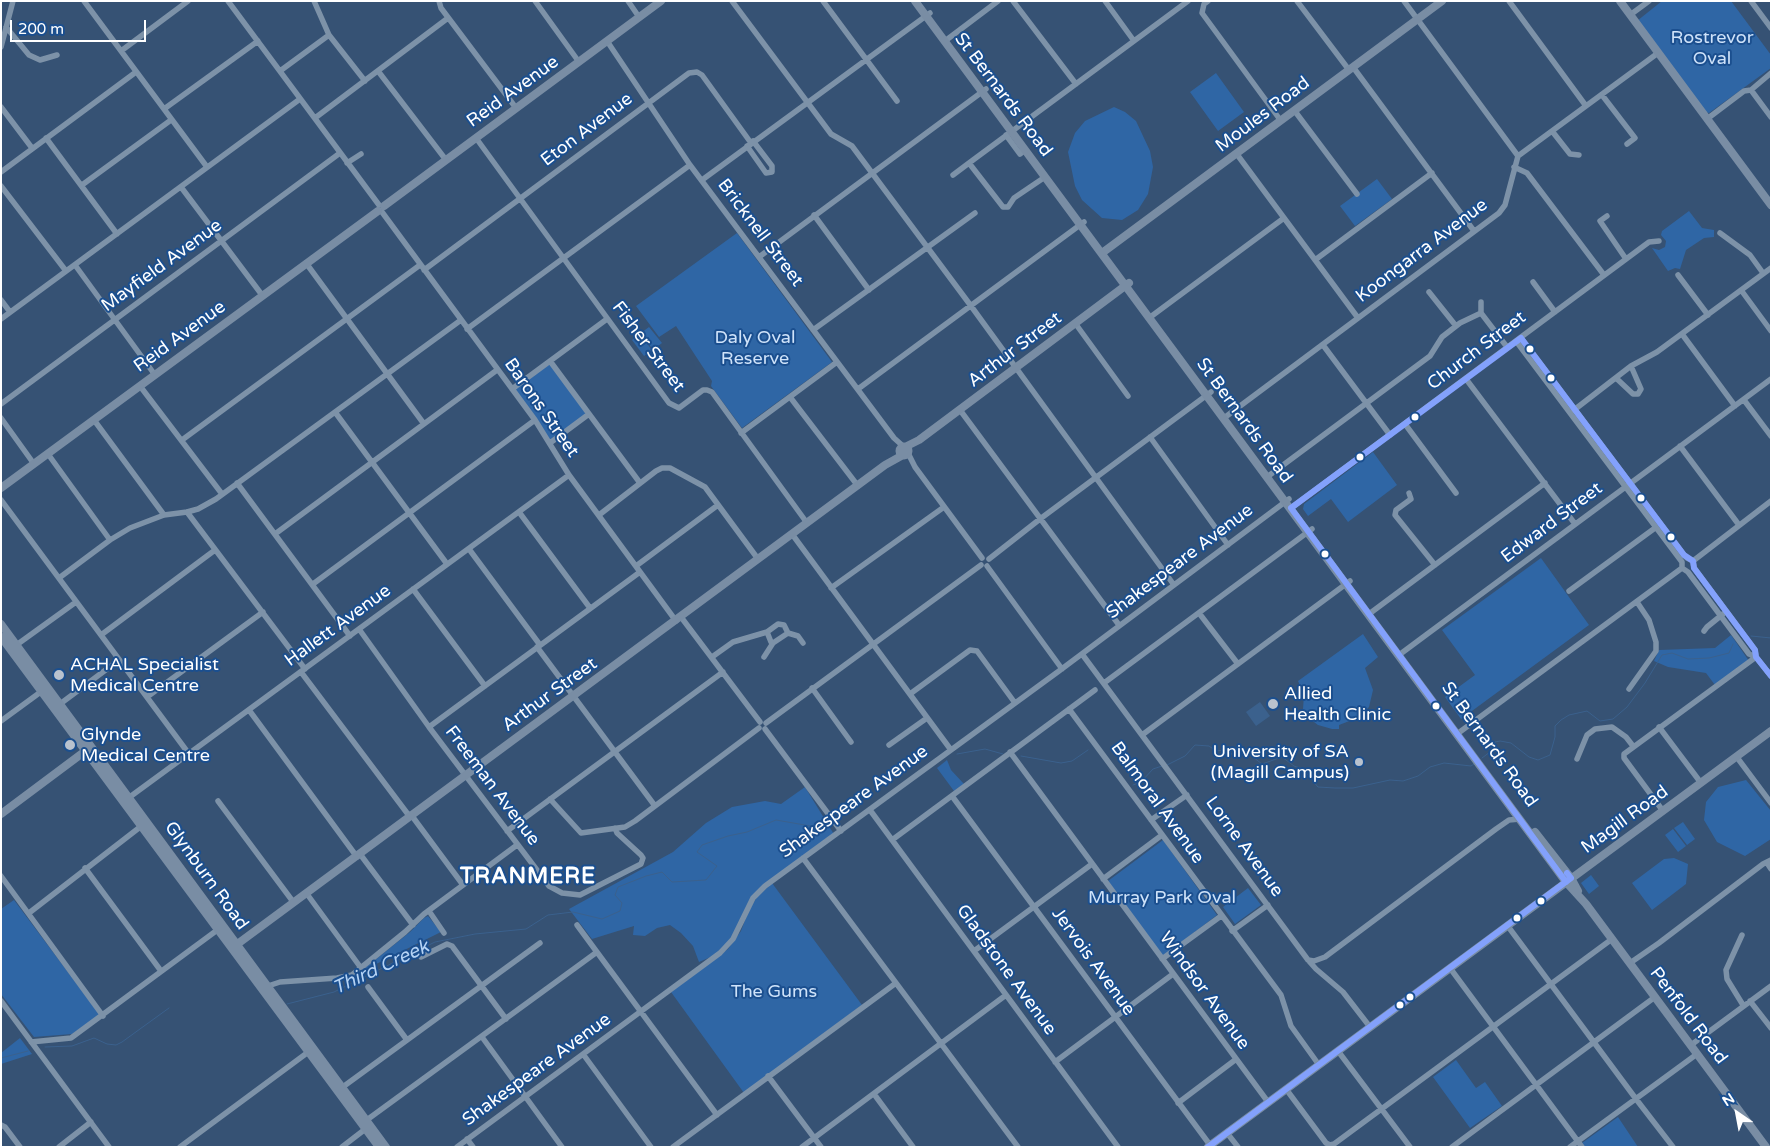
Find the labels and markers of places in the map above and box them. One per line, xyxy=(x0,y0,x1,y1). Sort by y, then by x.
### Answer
unlabelled marker xyxy=(1525,344,1535,354)
unlabelled marker xyxy=(1546,373,1556,383)
unlabelled marker xyxy=(1410,412,1420,422)
unlabelled marker xyxy=(1355,452,1365,462)
unlabelled marker xyxy=(1636,493,1646,503)
unlabelled marker xyxy=(1666,532,1676,542)
unlabelled marker xyxy=(1320,549,1330,559)
place label: ACHAL Specialist Medical Centre xyxy=(70,654,219,696)
marker: ACHAL Specialist Medical Centre xyxy=(52,668,66,682)
place label: Allied Health Clinic xyxy=(1284,683,1391,726)
marker: Allied Health Clinic xyxy=(1266,697,1280,711)
unlabelled marker xyxy=(1431,701,1441,711)
place label: Glynde Medical Centre xyxy=(81,724,210,766)
marker: Glynde Medical Centre xyxy=(63,738,77,752)
place label: University of SA (Magill Campus) xyxy=(1211,741,1349,784)
marker: University of SA (Magill Campus) xyxy=(1353,756,1365,768)
unlabelled marker xyxy=(1536,896,1546,906)
unlabelled marker xyxy=(1512,913,1522,923)
unlabelled marker xyxy=(1405,992,1415,1002)
unlabelled marker xyxy=(1395,1000,1405,1010)

